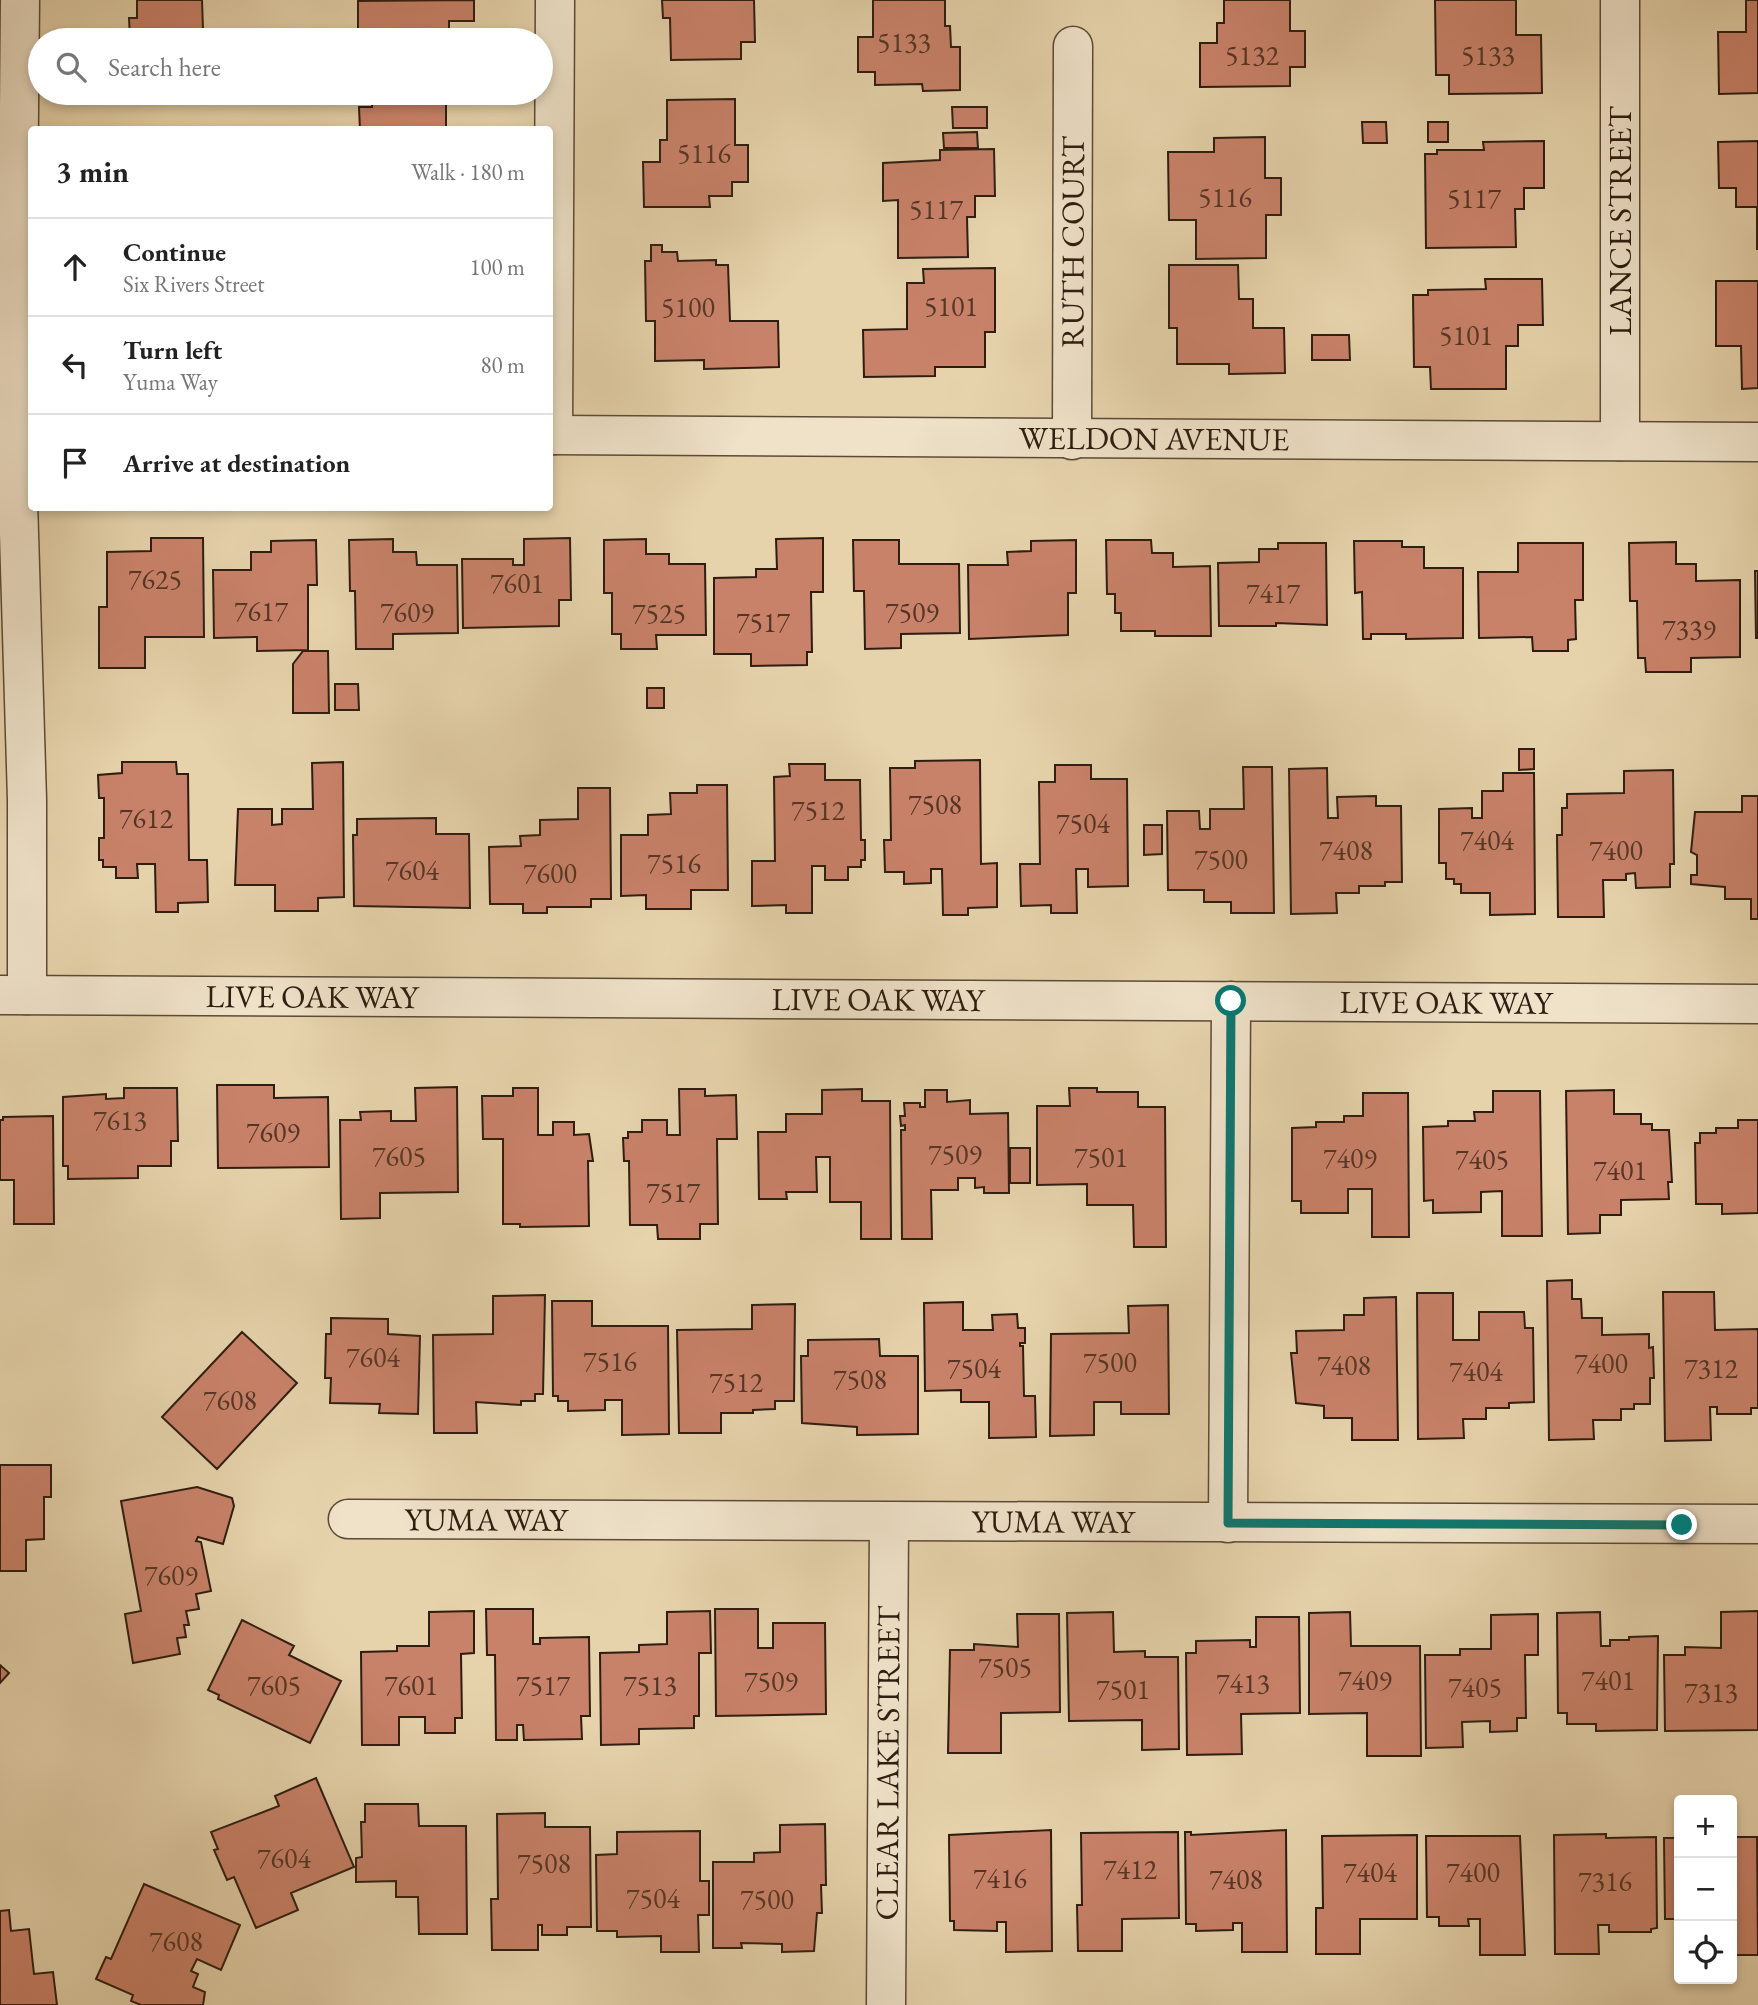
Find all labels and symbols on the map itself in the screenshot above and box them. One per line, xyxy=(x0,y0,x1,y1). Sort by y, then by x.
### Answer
house number: 5133 xyxy=(877,24,931,60)
house number: 5132 xyxy=(1225,37,1279,73)
house number: 5133 xyxy=(1461,37,1515,73)
street label: LANCE STREET xyxy=(1599,105,1641,336)
house number: 5116 xyxy=(677,135,731,171)
street label: RUTH COURT xyxy=(1051,135,1094,348)
house number: 5116 xyxy=(1198,179,1252,215)
house number: 5117 xyxy=(1447,180,1501,216)
house number: 5117 xyxy=(909,191,963,227)
house number: 5101 xyxy=(924,288,978,324)
house number: 5100 xyxy=(661,289,715,325)
house number: 5101 xyxy=(1439,317,1493,353)
street label: WELDON AVENUE xyxy=(1019,417,1289,460)
house number: 7625 xyxy=(128,561,182,597)
house number: 7601 xyxy=(490,565,544,601)
house number: 7417 xyxy=(1246,575,1300,611)
house number: 7617 xyxy=(234,593,288,629)
house number: 7609 xyxy=(380,594,434,630)
house number: 7509 xyxy=(885,594,939,630)
house number: 7525 xyxy=(632,595,686,631)
house number: 7517 xyxy=(736,604,790,640)
house number: 7339 xyxy=(1662,611,1716,647)
house number: 7508 xyxy=(908,786,962,822)
house number: 7512 xyxy=(791,792,845,828)
house number: 7612 xyxy=(119,800,173,836)
house number: 7504 xyxy=(1056,805,1110,841)
house number: 7404 xyxy=(1460,822,1514,858)
house number: 7408 xyxy=(1319,832,1373,868)
house number: 7400 xyxy=(1589,832,1643,868)
house number: 7500 xyxy=(1194,841,1248,877)
house number: 7516 xyxy=(647,845,701,881)
house number: 7604 xyxy=(385,852,439,888)
house number: 7600 xyxy=(523,855,577,891)
street label: LIVE OAK WAY xyxy=(205,975,420,1018)
street label: LIVE OAK WAY xyxy=(771,978,986,1021)
street label: LIVE OAK WAY xyxy=(1339,981,1554,1024)
route start xyxy=(1215,985,1246,1016)
house number: 7613 xyxy=(93,1102,147,1138)
house number: 7609 xyxy=(246,1114,300,1150)
house number: 7509 xyxy=(928,1136,982,1172)
house number: 7605 xyxy=(372,1138,426,1174)
house number: 7501 xyxy=(1074,1139,1128,1175)
house number: 7409 xyxy=(1323,1140,1377,1176)
house number: 7405 xyxy=(1455,1141,1509,1177)
house number: 7401 xyxy=(1593,1152,1647,1188)
house number: 7517 xyxy=(646,1174,700,1210)
house number: 7604 xyxy=(346,1339,400,1375)
house number: 7516 xyxy=(583,1343,637,1379)
house number: 7500 xyxy=(1083,1344,1137,1380)
house number: 7400 xyxy=(1574,1345,1628,1381)
house number: 7408 xyxy=(1317,1347,1371,1383)
house number: 7504 xyxy=(947,1350,1001,1386)
house number: 7312 xyxy=(1684,1350,1738,1386)
house number: 7404 xyxy=(1449,1353,1503,1389)
house number: 7508 xyxy=(833,1361,887,1397)
house number: 7512 xyxy=(709,1364,763,1400)
house number: 7608 xyxy=(203,1382,257,1418)
street label: YUMA WAY xyxy=(404,1498,569,1541)
street label: YUMA WAY xyxy=(971,1500,1136,1543)
route end xyxy=(1666,1509,1697,1540)
house number: 7609 xyxy=(144,1557,198,1593)
street label: CLEAR LAKE STREET xyxy=(866,1605,909,1921)
house number: 7505 xyxy=(978,1649,1032,1685)
house number: 7409 xyxy=(1338,1662,1392,1698)
house number: 7401 xyxy=(1581,1662,1635,1698)
house number: 7509 xyxy=(744,1663,798,1699)
house number: 7413 xyxy=(1216,1665,1270,1701)
house number: 7605 xyxy=(247,1667,301,1703)
house number: 7601 xyxy=(384,1667,438,1703)
house number: 7517 xyxy=(516,1667,570,1703)
house number: 7513 xyxy=(623,1667,677,1703)
house number: 7405 xyxy=(1448,1669,1502,1705)
house number: 7501 xyxy=(1096,1671,1150,1707)
house number: 7313 xyxy=(1684,1674,1738,1710)
house number: 7604 xyxy=(257,1840,311,1876)
house number: 7508 xyxy=(517,1845,571,1881)
house number: 7412 xyxy=(1103,1851,1157,1887)
house number: 7404 xyxy=(1343,1854,1397,1890)
house number: 7400 xyxy=(1446,1854,1500,1890)
house number: 7416 xyxy=(973,1860,1027,1896)
house number: 7408 xyxy=(1209,1861,1263,1897)
house number: 7316 xyxy=(1578,1863,1632,1899)
house number: 7504 xyxy=(626,1880,680,1916)
house number: 7500 xyxy=(740,1881,794,1917)
house number: 7608 xyxy=(149,1923,203,1959)

